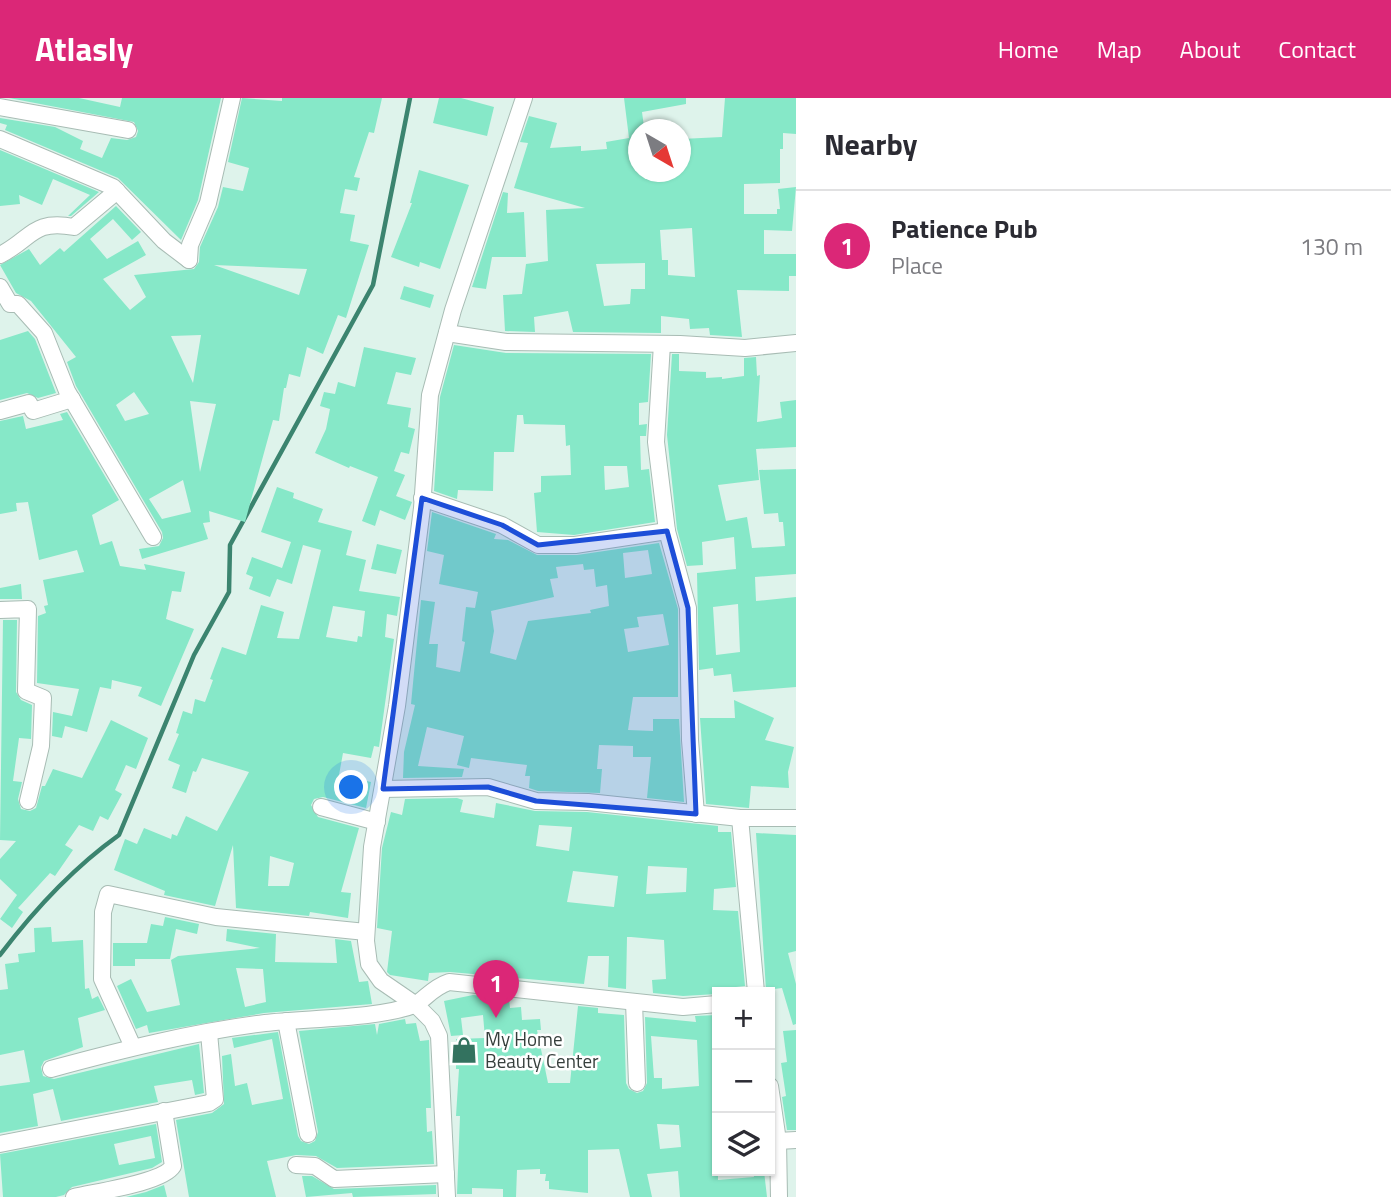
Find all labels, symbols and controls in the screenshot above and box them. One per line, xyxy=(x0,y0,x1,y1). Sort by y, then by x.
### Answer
text: Atlasly xyxy=(35,24,133,74)
text: Home xyxy=(998,31,1059,67)
text: Map xyxy=(1097,31,1142,67)
text: About xyxy=(1180,31,1240,67)
text: Contact xyxy=(1278,31,1356,67)
north arrow xyxy=(628,119,691,182)
text: Nearby xyxy=(824,121,917,167)
text: Patience Pub xyxy=(891,209,1038,248)
text: 1 xyxy=(841,229,853,264)
text: 130 m xyxy=(1300,229,1363,264)
text: Place xyxy=(891,248,943,283)
your location xyxy=(334,770,368,804)
pin: 1 xyxy=(473,960,519,1018)
map controls xyxy=(712,987,775,1176)
button: + xyxy=(712,987,775,1050)
place label: My Home Beauty Center xyxy=(485,1024,599,1075)
shop icon: My Home Beauty Center xyxy=(449,1035,479,1065)
button: − xyxy=(712,1050,775,1113)
button: layers xyxy=(712,1113,775,1176)

